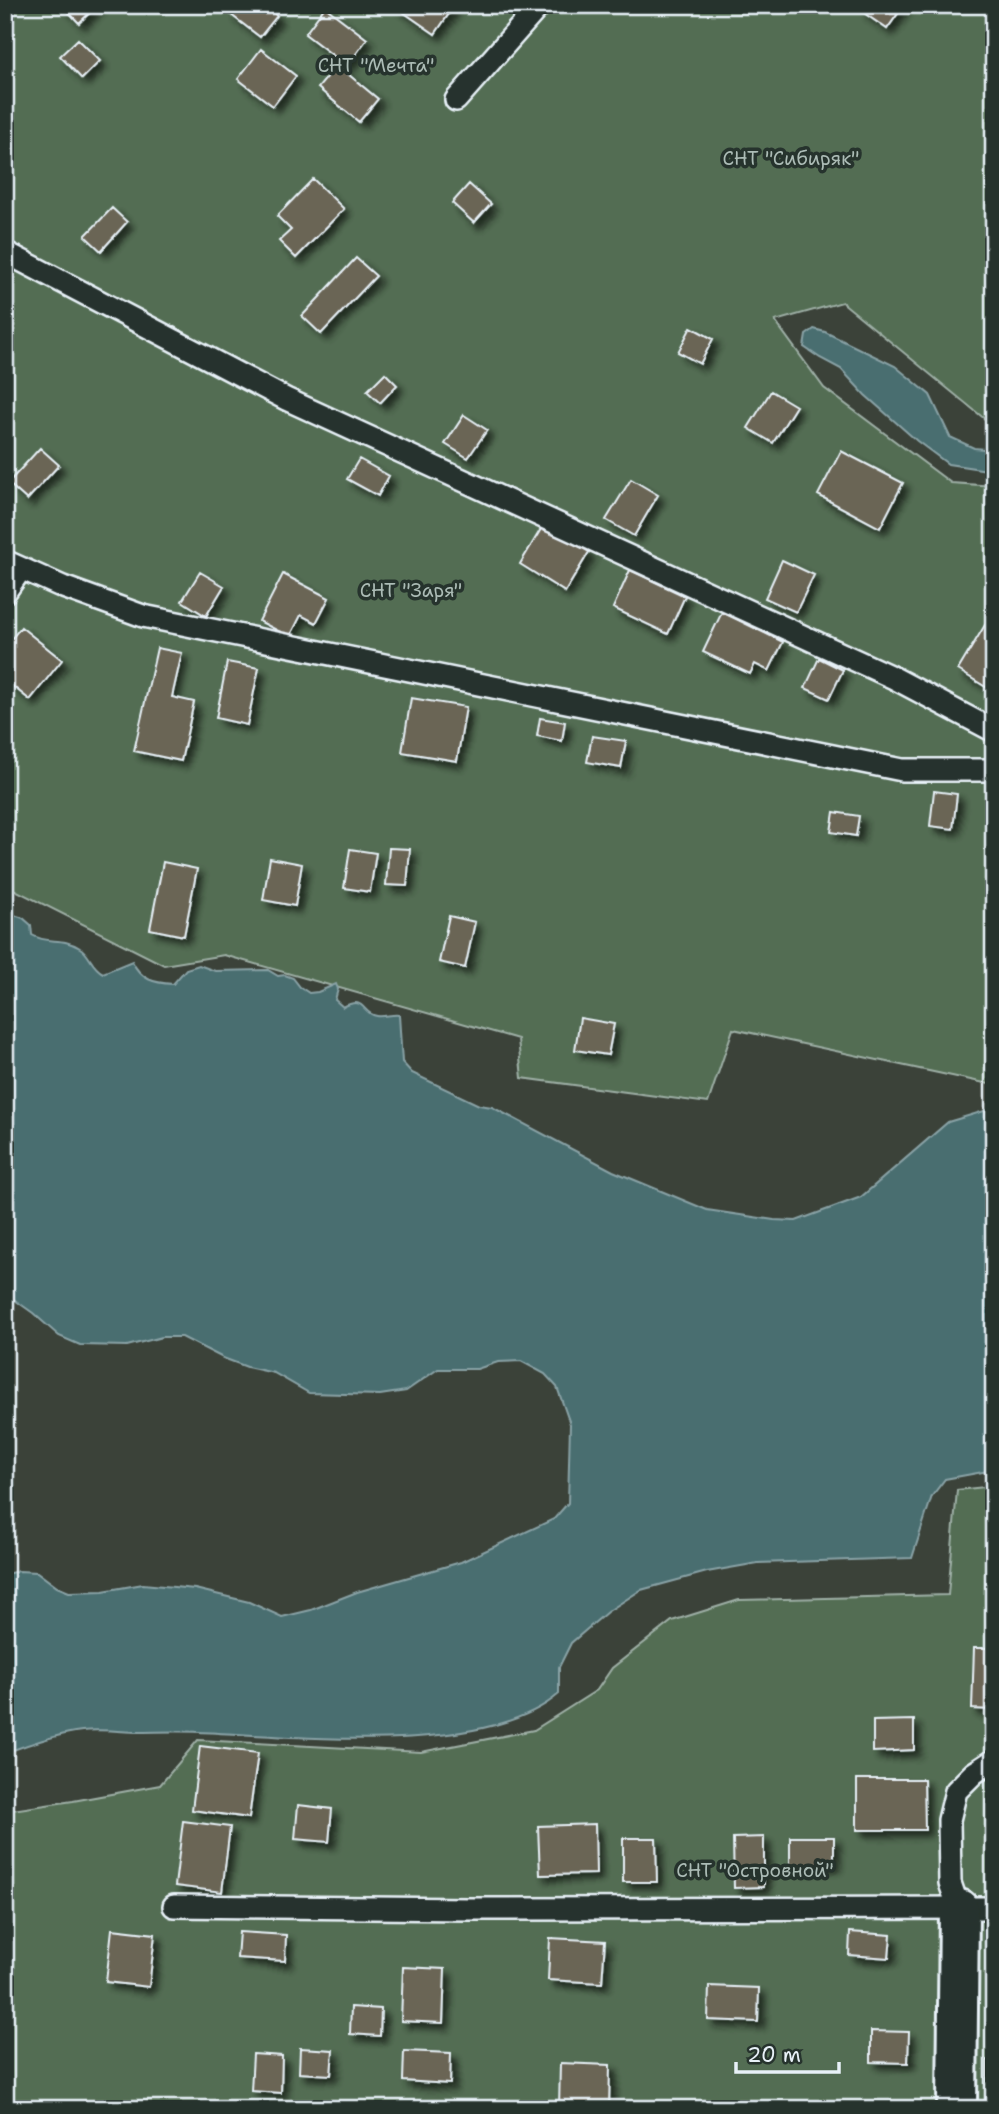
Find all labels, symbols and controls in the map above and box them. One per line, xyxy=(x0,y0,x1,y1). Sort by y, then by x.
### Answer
park label: СНТ "Мечта" xyxy=(318,53,434,78)
park label: СНТ "Сибиряк" xyxy=(723,146,859,171)
park label: СНТ "Заря" xyxy=(360,578,462,603)
park label: СНТ "Островной" xyxy=(676,1858,834,1883)
scale bar xyxy=(736,2030,840,2074)
text: 20 m xyxy=(747,2041,801,2069)

